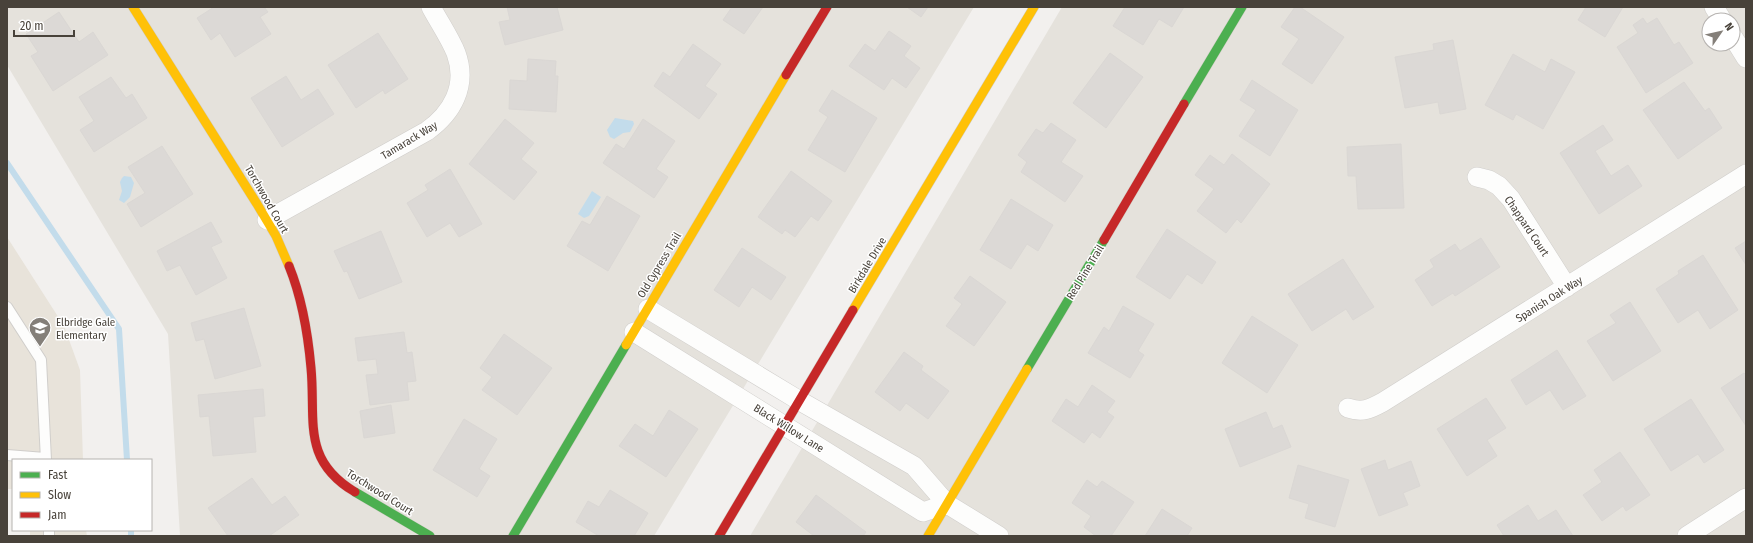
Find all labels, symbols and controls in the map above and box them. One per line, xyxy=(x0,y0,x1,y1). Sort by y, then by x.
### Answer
scale bar xyxy=(14,12,74,38)
north arrow xyxy=(1701,12,1741,52)
text: 20 m xyxy=(20,19,44,33)
text: N xyxy=(1722,20,1736,33)
street label: Tamarack Way xyxy=(379,119,440,162)
street label: Torchwood Court xyxy=(242,163,291,236)
street label: Chappard Court xyxy=(1502,194,1552,259)
street label: Old Cypress Trail xyxy=(635,230,684,300)
street label: Birkdale Drive xyxy=(846,235,889,296)
street label: Red Pine Trail xyxy=(1064,243,1107,302)
street label: Spanish Oak Way xyxy=(1514,274,1585,325)
school or university icon: Elbridge Gale Elementary xyxy=(27,315,53,348)
place label: Elbridge Gale Elementary xyxy=(56,316,115,342)
street label: Black Willow Lane xyxy=(751,402,826,455)
legend xyxy=(12,459,152,531)
street label: Torchwood Court xyxy=(344,467,416,518)
text: Fast xyxy=(48,468,67,482)
text: Slow xyxy=(48,488,71,502)
text: Jam xyxy=(48,508,66,522)

